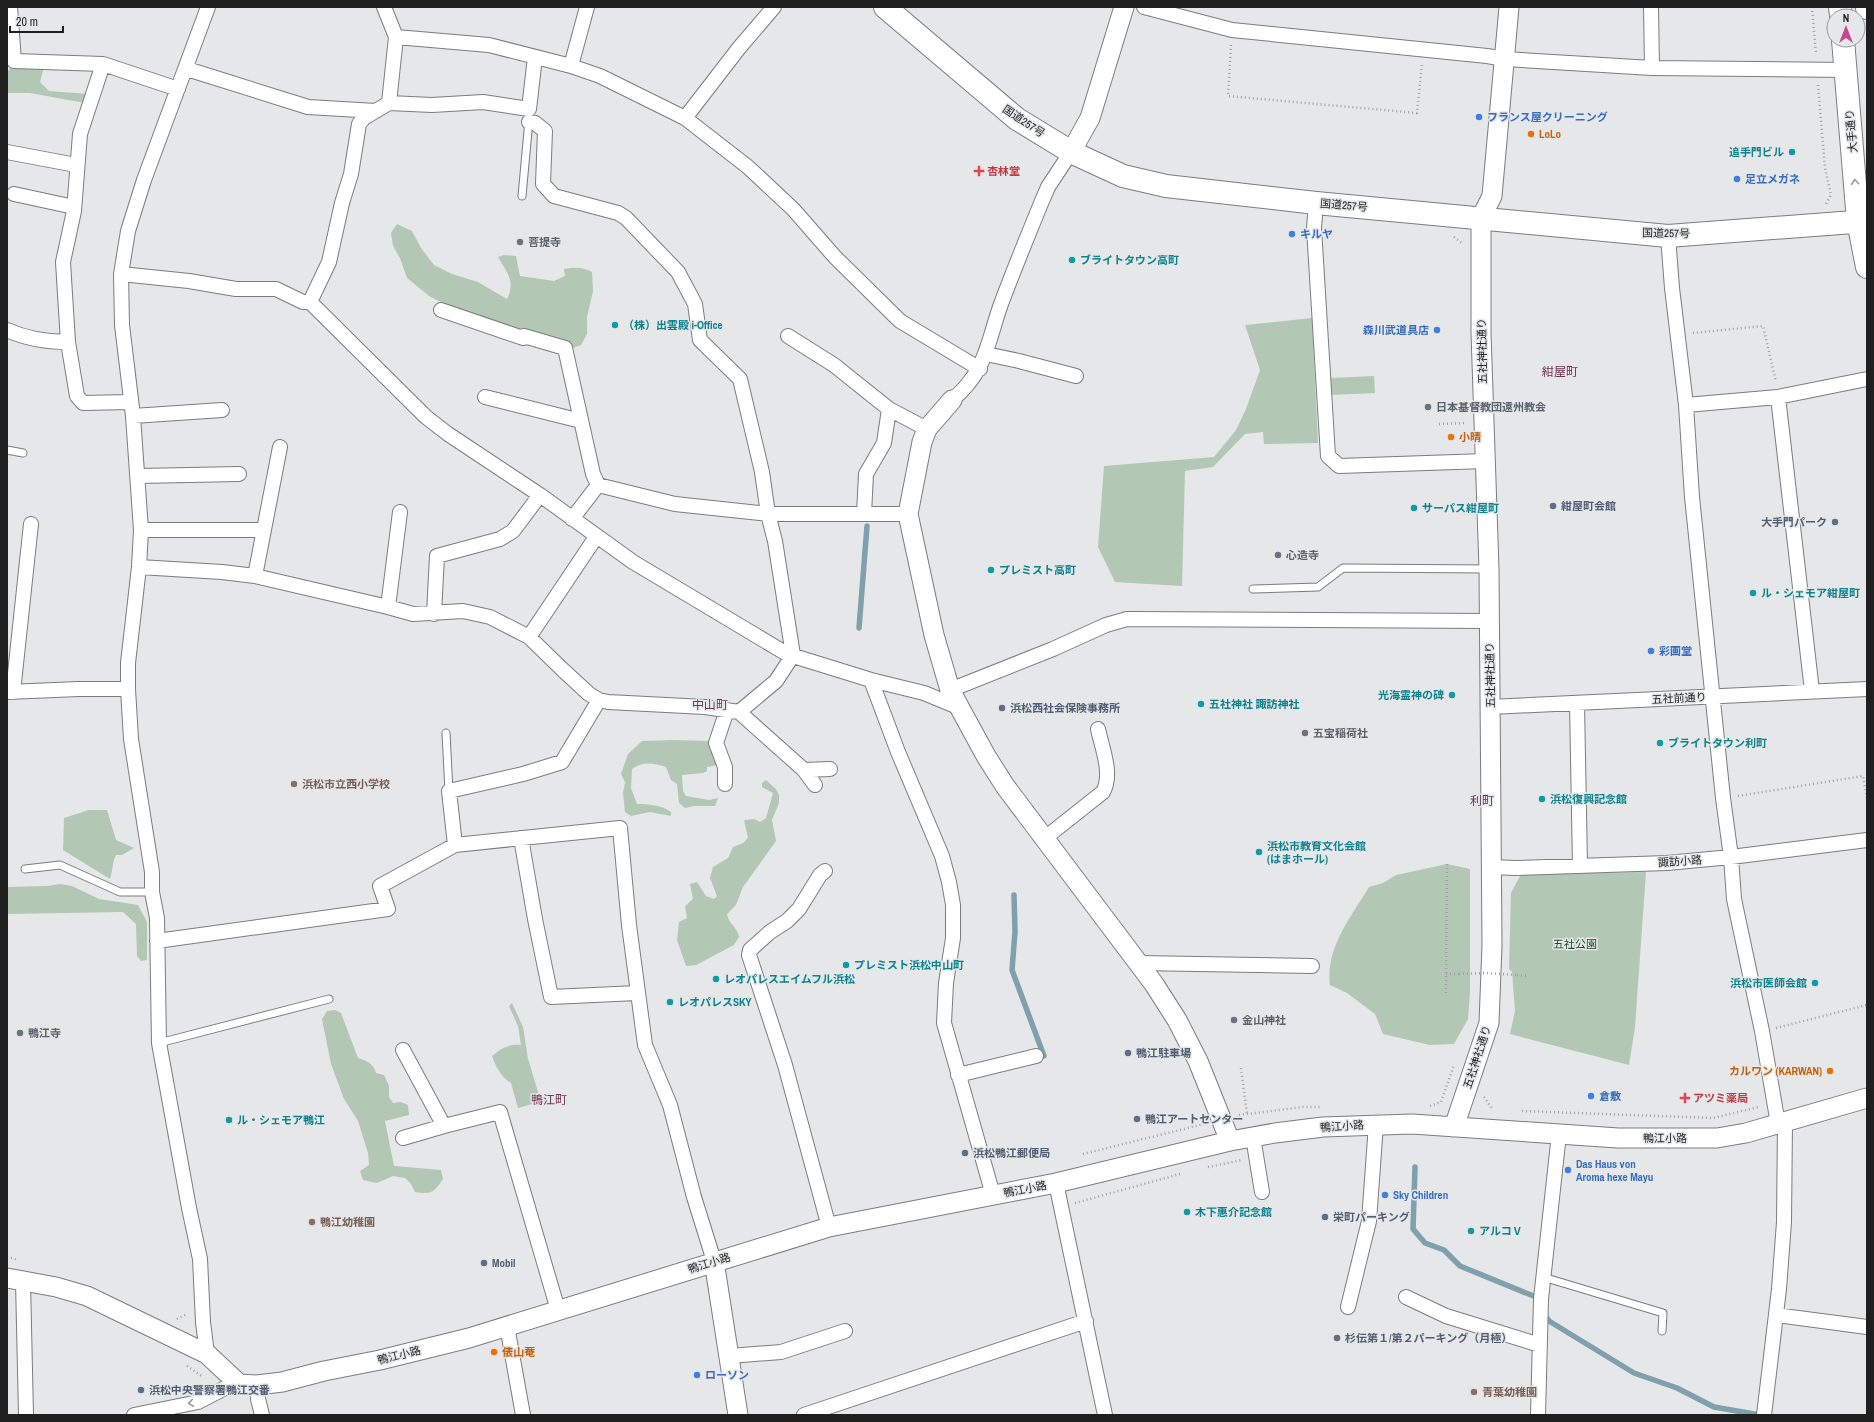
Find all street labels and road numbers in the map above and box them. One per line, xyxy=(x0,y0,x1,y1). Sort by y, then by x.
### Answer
street label: 国道257号 xyxy=(1000,102,1048,140)
street label: 大手通り xyxy=(1842,108,1860,154)
street label: 国道257号 xyxy=(1319,196,1369,214)
street label: 国道257号 xyxy=(1642,226,1690,240)
street label: 五社神社通り xyxy=(1474,318,1490,384)
street label: 五社神社通り xyxy=(1482,642,1498,708)
street label: 五社前通り xyxy=(1651,690,1707,706)
street label: 諏訪小路 xyxy=(1658,852,1702,870)
street label: 五社神社通り xyxy=(1460,1023,1494,1091)
street label: 鴨江小路 xyxy=(1320,1117,1364,1135)
street label: 鴨江小路 xyxy=(1643,1131,1687,1145)
street label: 鴨江小路 xyxy=(1002,1178,1048,1200)
street label: 鴨江小路 xyxy=(686,1250,732,1276)
street label: 鴨江小路 xyxy=(376,1343,422,1367)

